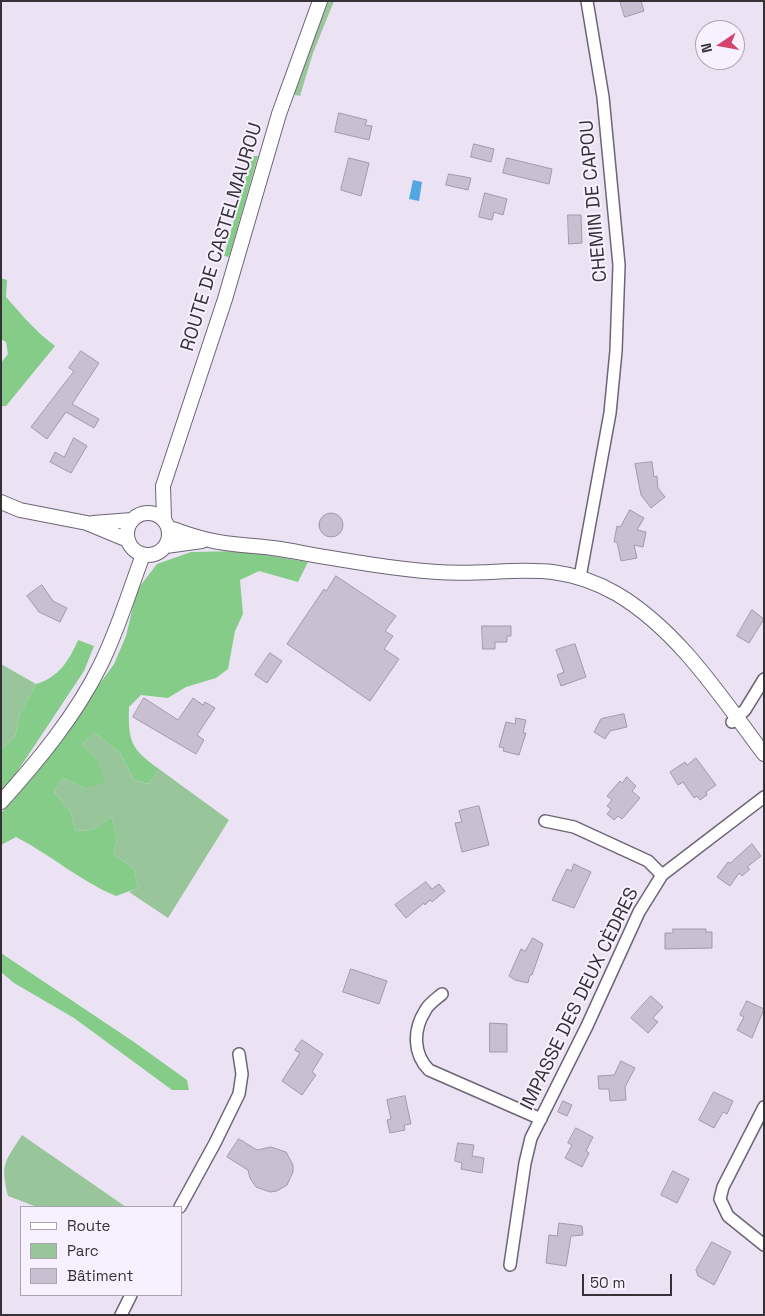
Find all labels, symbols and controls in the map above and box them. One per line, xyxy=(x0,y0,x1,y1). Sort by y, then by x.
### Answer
north arrow xyxy=(695,20,745,70)
text: N xyxy=(697,41,716,54)
street label: CHEMIN DE CAPOU xyxy=(576,119,612,283)
street label: ROUTE DE CASTELMAUROU xyxy=(176,120,268,354)
street label: IMPASSE DES DEUX CÈDRES xyxy=(516,884,644,1114)
legend xyxy=(20,1206,182,1296)
text: Route xyxy=(67,1216,110,1235)
text: Parc xyxy=(67,1241,99,1260)
scale bar xyxy=(585,1264,675,1296)
text: Bâtiment xyxy=(67,1266,133,1285)
text: 50 m xyxy=(590,1273,625,1292)

